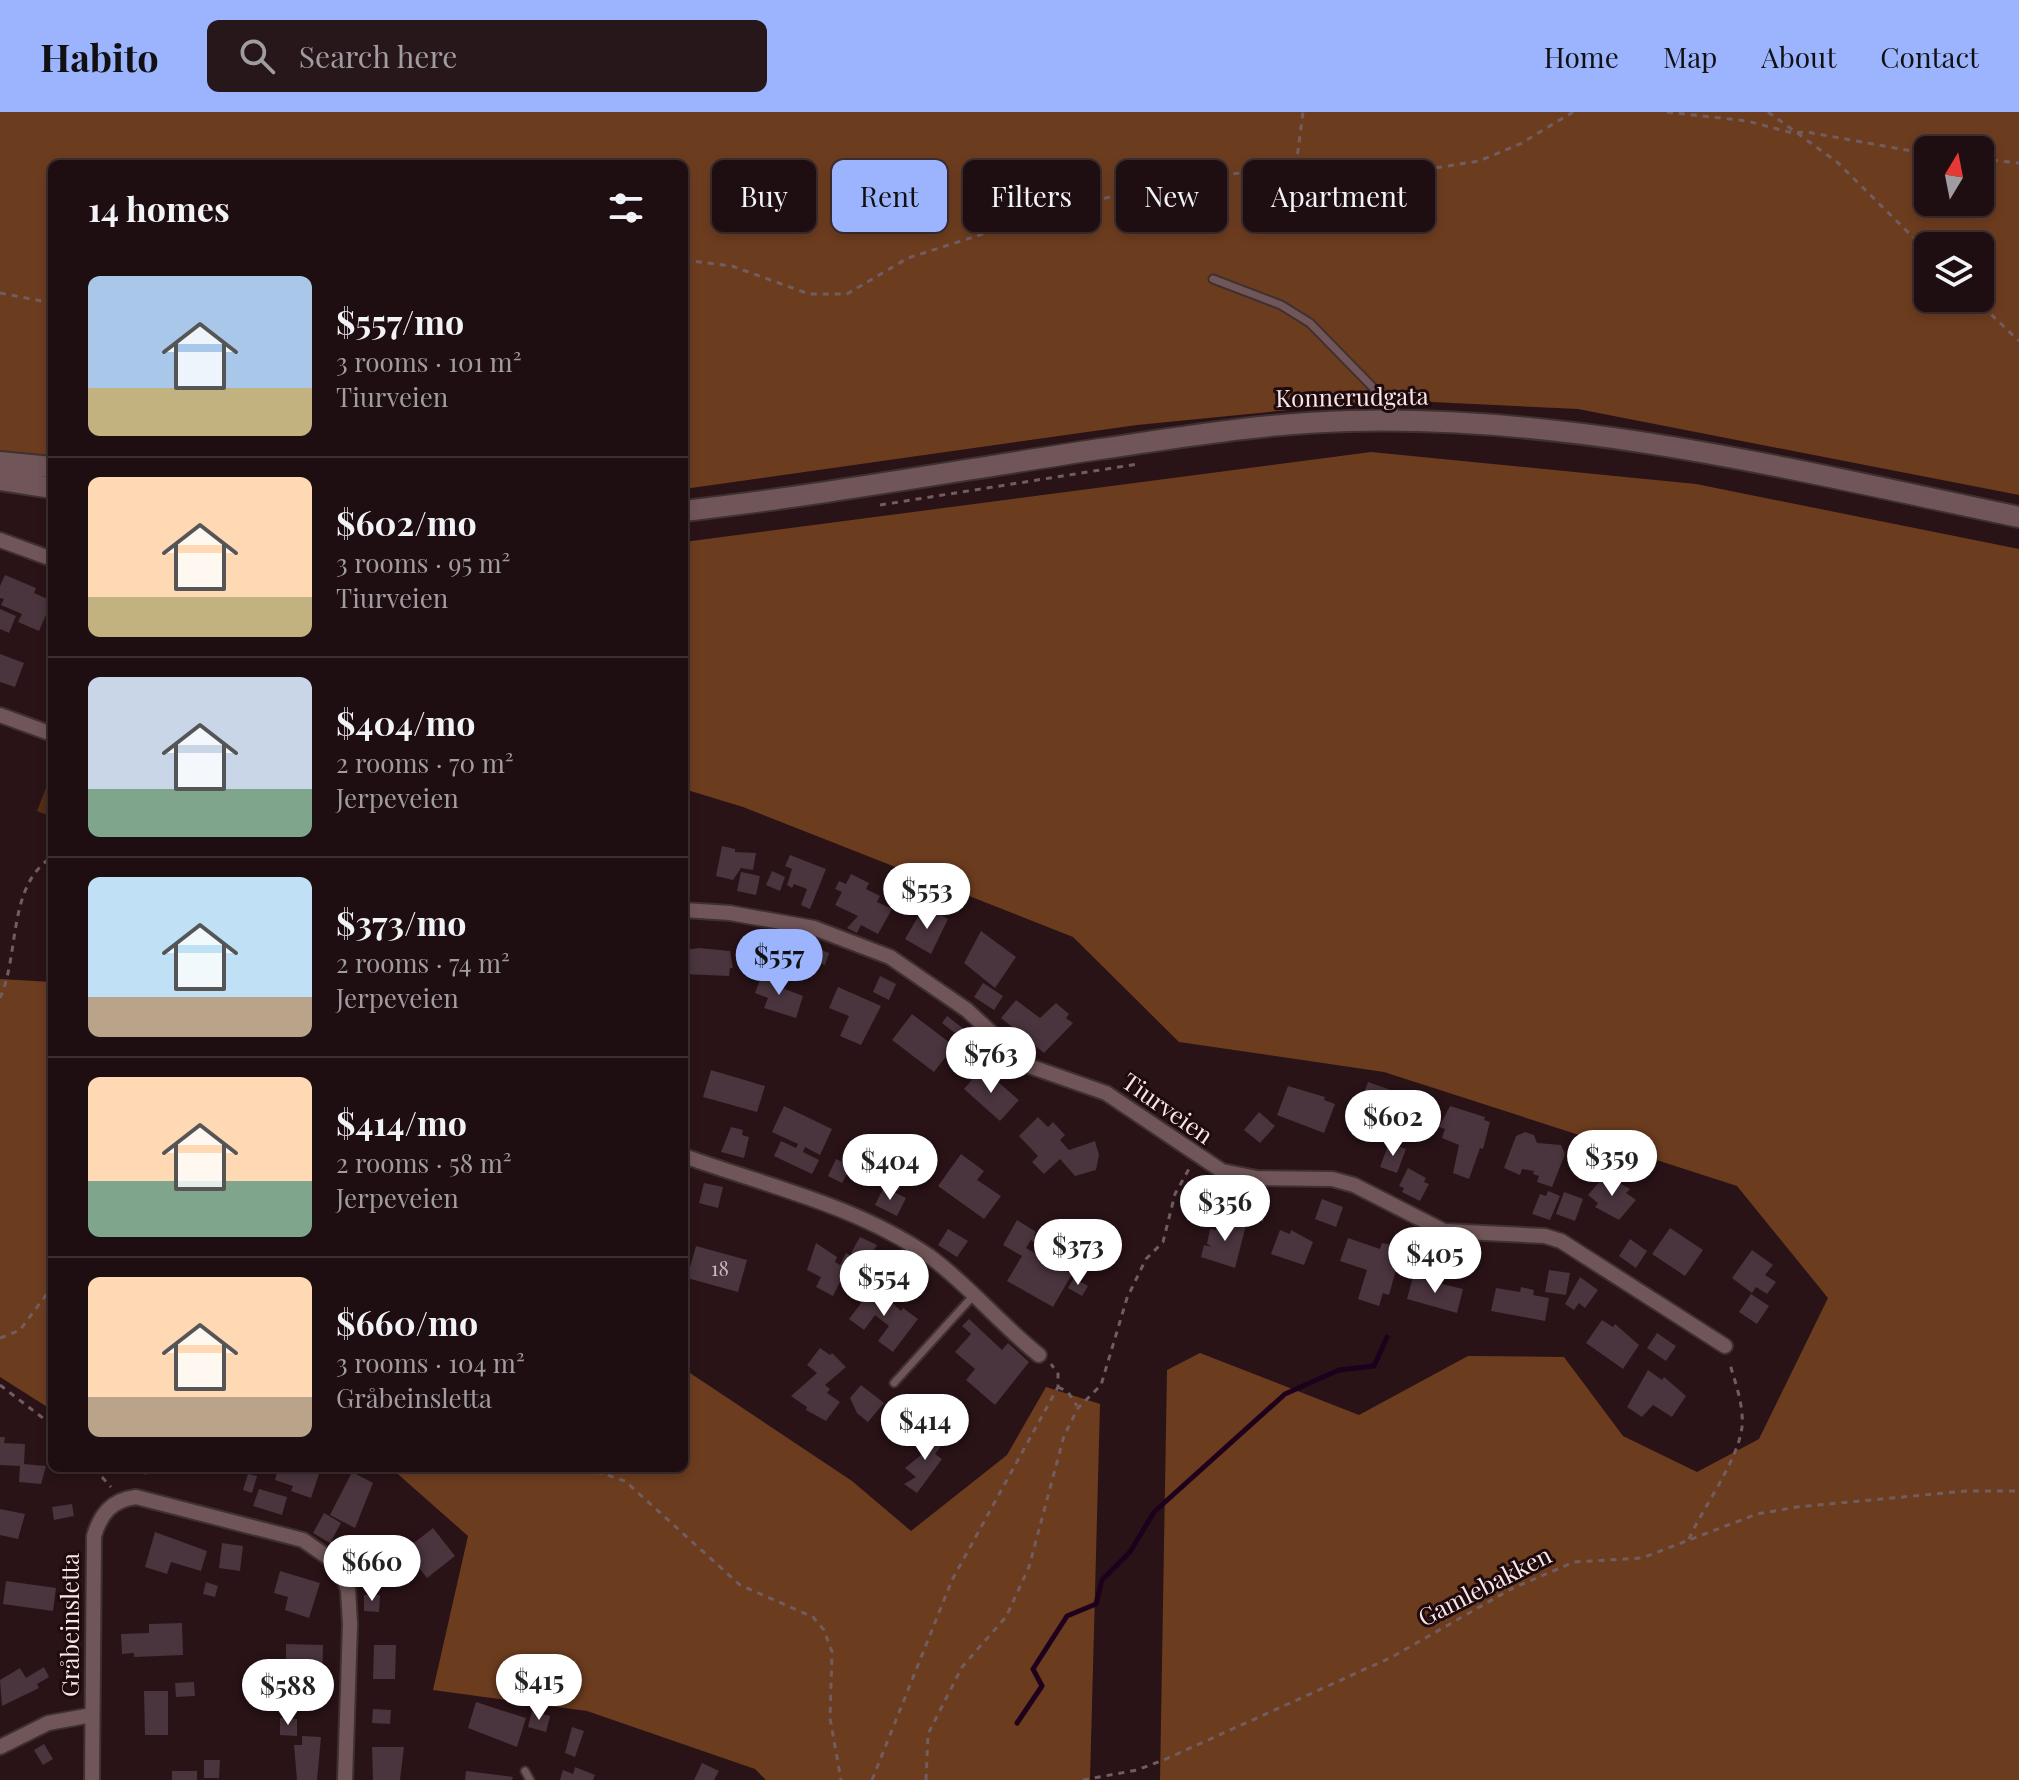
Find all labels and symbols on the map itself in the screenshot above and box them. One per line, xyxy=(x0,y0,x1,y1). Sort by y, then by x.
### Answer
north arrow xyxy=(1914,136,1994,216)
street label: Konnerudgata xyxy=(1275,379,1429,413)
pin: $553 xyxy=(880,863,974,931)
pin: $557 xyxy=(732,929,826,997)
pin: $763 xyxy=(944,1027,1038,1095)
street label: Tiurveien xyxy=(1116,1065,1220,1150)
pin: $602 xyxy=(1346,1090,1440,1158)
pin: $359 xyxy=(1565,1130,1659,1198)
pin: $404 xyxy=(843,1134,937,1202)
pin: $356 xyxy=(1178,1175,1272,1243)
pin: $373 xyxy=(1031,1219,1125,1287)
pin: $405 xyxy=(1388,1227,1482,1295)
pin: $554 xyxy=(837,1250,931,1318)
house number: 18 xyxy=(711,1254,729,1281)
pin: $414 xyxy=(878,1394,972,1462)
pin: $660 xyxy=(325,1535,419,1603)
street label: Gamlebakken xyxy=(1412,1538,1556,1633)
street label: Gråbeinsletta xyxy=(53,1553,85,1697)
pin: $415 xyxy=(492,1654,586,1722)
pin: $588 xyxy=(241,1659,335,1727)

